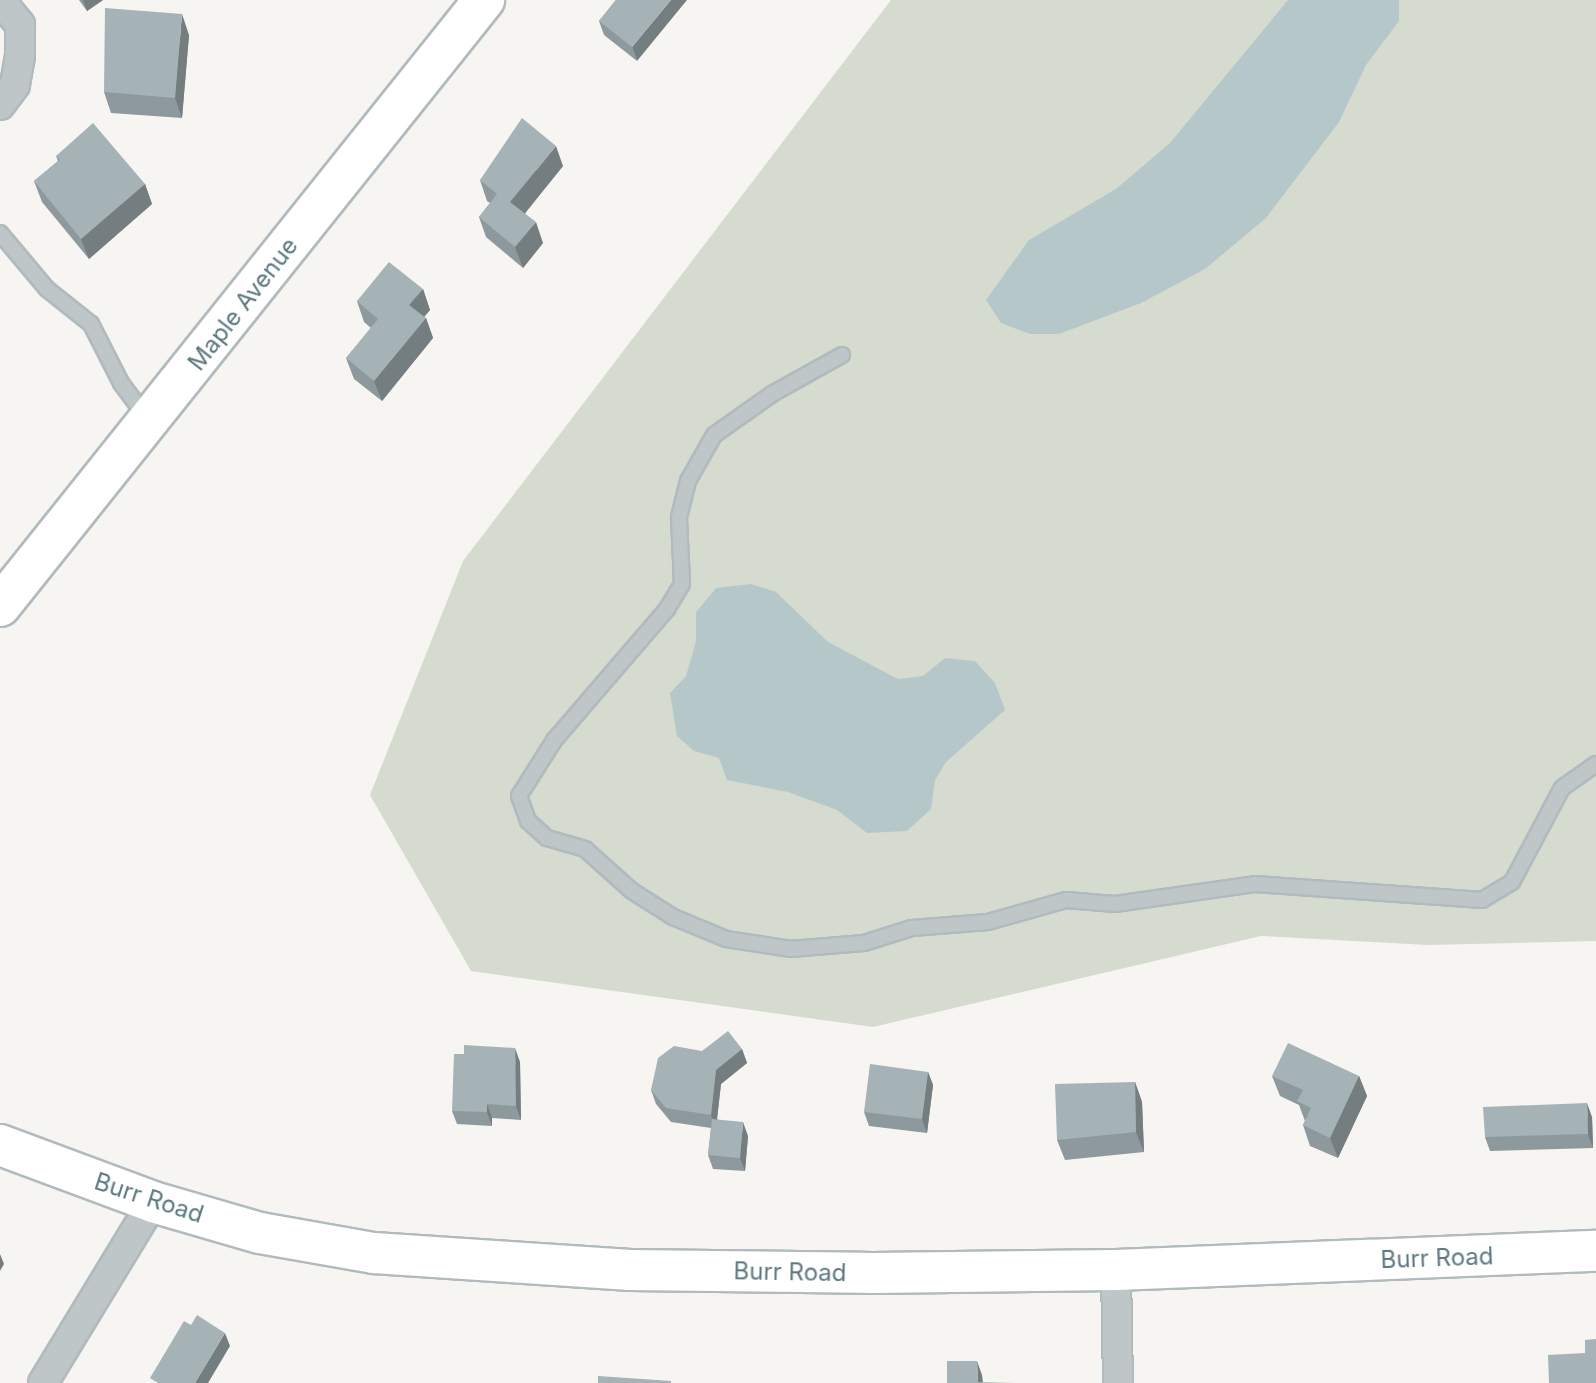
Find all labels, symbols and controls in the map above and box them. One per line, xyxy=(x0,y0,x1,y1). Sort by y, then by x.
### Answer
street label: Maple Avenue xyxy=(182,232,304,376)
street label: Burr Road xyxy=(91,1167,207,1229)
street label: Burr Road xyxy=(1380,1242,1494,1274)
street label: Burr Road xyxy=(733,1257,847,1287)

